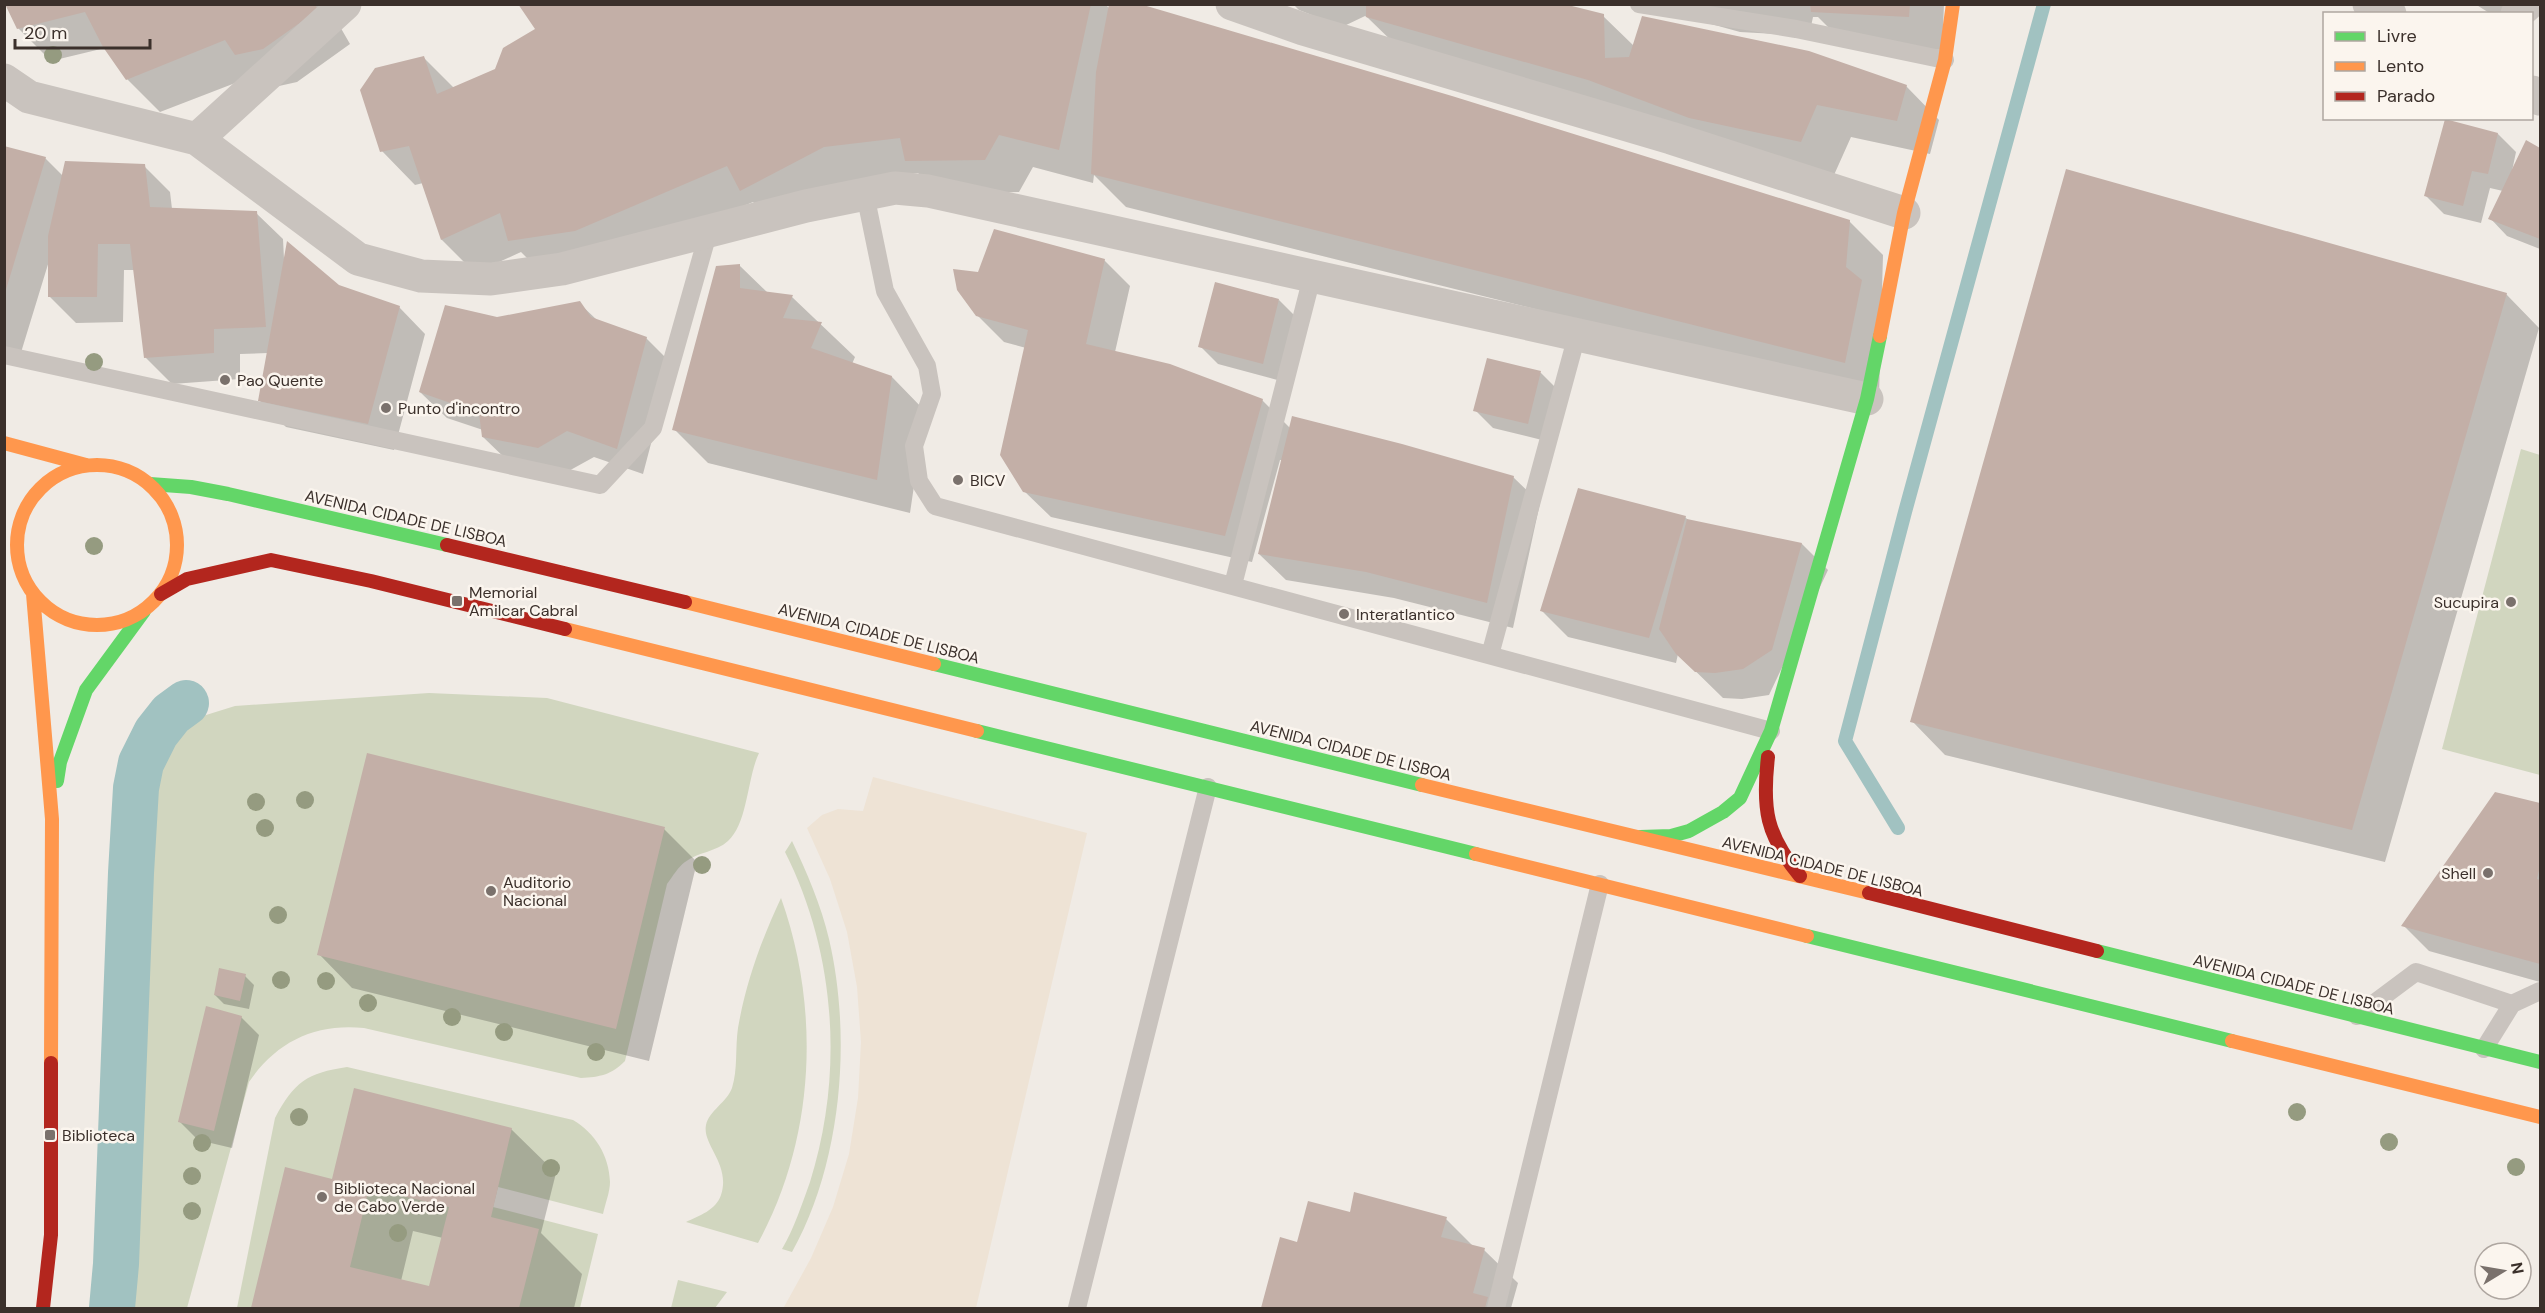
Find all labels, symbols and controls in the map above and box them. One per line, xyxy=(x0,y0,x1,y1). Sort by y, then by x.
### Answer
scale bar xyxy=(15,12,150,50)
legend xyxy=(2323,12,2533,120)
text: 20 m xyxy=(24,21,67,45)
text: Livre xyxy=(2377,24,2417,48)
text: Lento xyxy=(2377,54,2424,78)
text: Parado xyxy=(2377,84,2435,108)
place label: Pao Quente xyxy=(237,370,323,391)
marker: Pao Quente xyxy=(218,373,232,387)
place label: Punto d'incontro xyxy=(398,398,520,419)
marker: Punto d'incontro xyxy=(379,401,393,415)
place label: BICV xyxy=(970,470,1006,491)
marker: BICV xyxy=(951,473,965,487)
street label: AVENIDA CIDADE DE LISBOA xyxy=(303,485,509,552)
place label: Memorial Amilcar Cabral xyxy=(469,582,578,621)
place label: Sucupira xyxy=(2434,592,2499,613)
marker: Memorial Amilcar Cabral xyxy=(450,594,464,608)
marker: Sucupira xyxy=(2504,595,2518,609)
street label: AVENIDA CIDADE DE LISBOA xyxy=(776,598,982,669)
place label: Interatlantico xyxy=(1356,604,1455,625)
marker: Interatlantico xyxy=(1337,607,1351,621)
street label: AVENIDA CIDADE DE LISBOA xyxy=(1248,715,1454,786)
street label: AVENIDA CIDADE DE LISBOA xyxy=(1720,831,1926,902)
place label: Shell xyxy=(2441,863,2476,884)
marker: Shell xyxy=(2481,866,2495,880)
place label: Auditorio Nacional xyxy=(503,872,571,911)
marker: Auditorio Nacional xyxy=(484,884,498,898)
street label: AVENIDA CIDADE DE LISBOA xyxy=(2191,949,2397,1020)
place label: Biblioteca xyxy=(62,1125,135,1146)
marker: Biblioteca xyxy=(43,1128,57,1142)
place label: Biblioteca Nacional de Cabo Verde xyxy=(334,1178,475,1217)
marker: Biblioteca Nacional de Cabo Verde xyxy=(315,1190,329,1204)
north arrow xyxy=(2473,1241,2533,1301)
text: N xyxy=(2506,1261,2529,1276)

